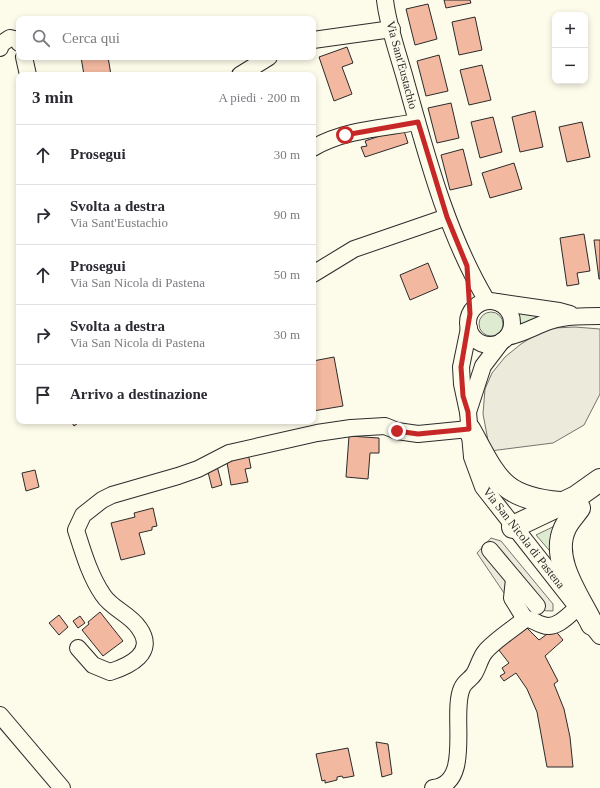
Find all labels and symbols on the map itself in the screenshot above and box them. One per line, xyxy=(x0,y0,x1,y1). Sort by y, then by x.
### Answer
street label: Via Sant'Eustachio xyxy=(384,20,420,110)
route start xyxy=(336,126,354,144)
route end xyxy=(388,422,406,440)
street label: Via San Nicola di Pastena xyxy=(480,485,568,592)

